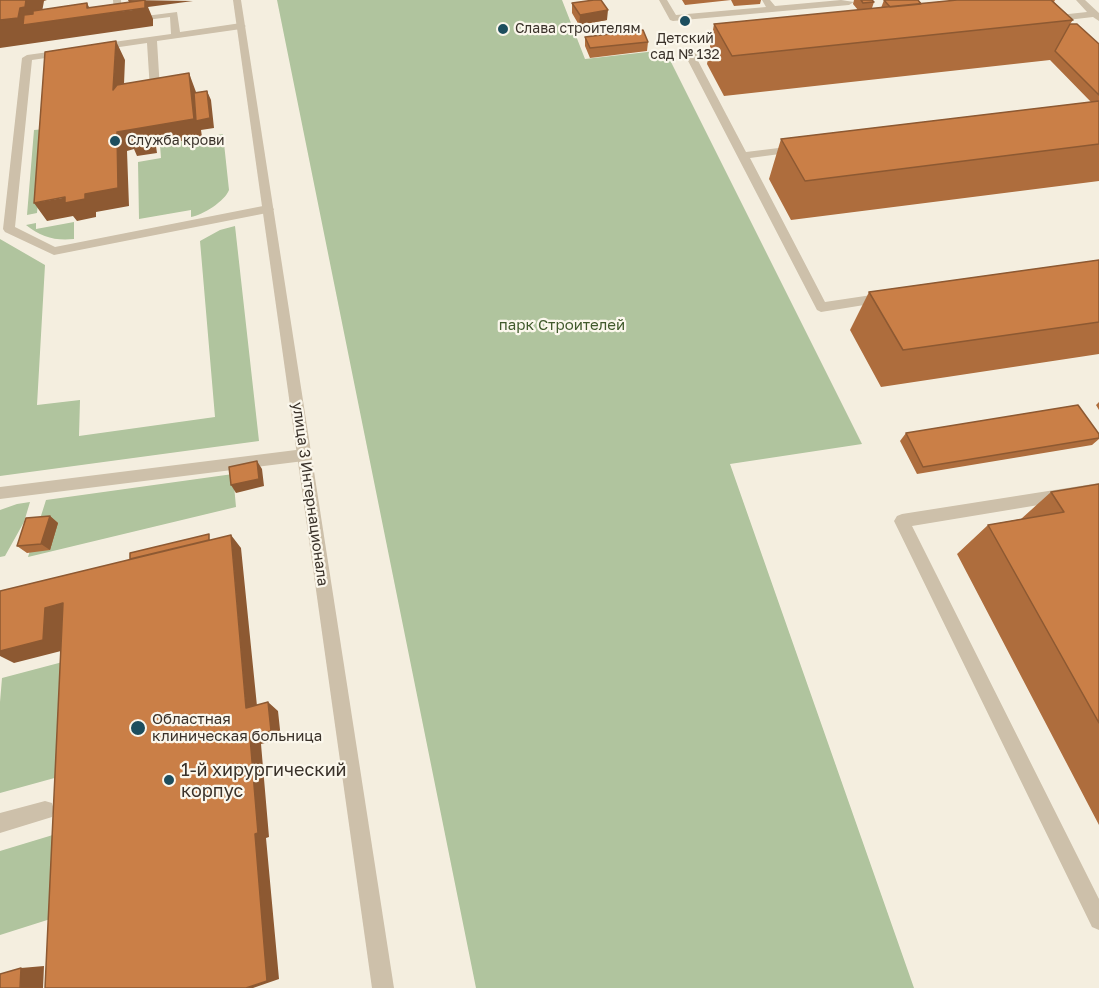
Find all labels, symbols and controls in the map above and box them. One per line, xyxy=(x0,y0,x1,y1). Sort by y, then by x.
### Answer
marker: Детский сад № 132 xyxy=(678,14,692,28)
place label: Слава строителям xyxy=(515,21,641,37)
marker: Слава строителям xyxy=(496,22,510,36)
place label: Детский сад № 132 xyxy=(650,31,720,63)
place label: Служба крови xyxy=(127,133,225,149)
marker: Служба крови xyxy=(108,134,122,148)
park label: парк Строителей xyxy=(499,316,625,334)
street label: улица 3 Интернационала xyxy=(288,401,332,587)
place label: Областная клиническая больница xyxy=(152,710,322,745)
marker: Областная клиническая больница xyxy=(129,719,147,737)
place label: 1-й хирургический корпус xyxy=(181,759,347,802)
marker: 1-й хирургический корпус xyxy=(162,773,176,787)

